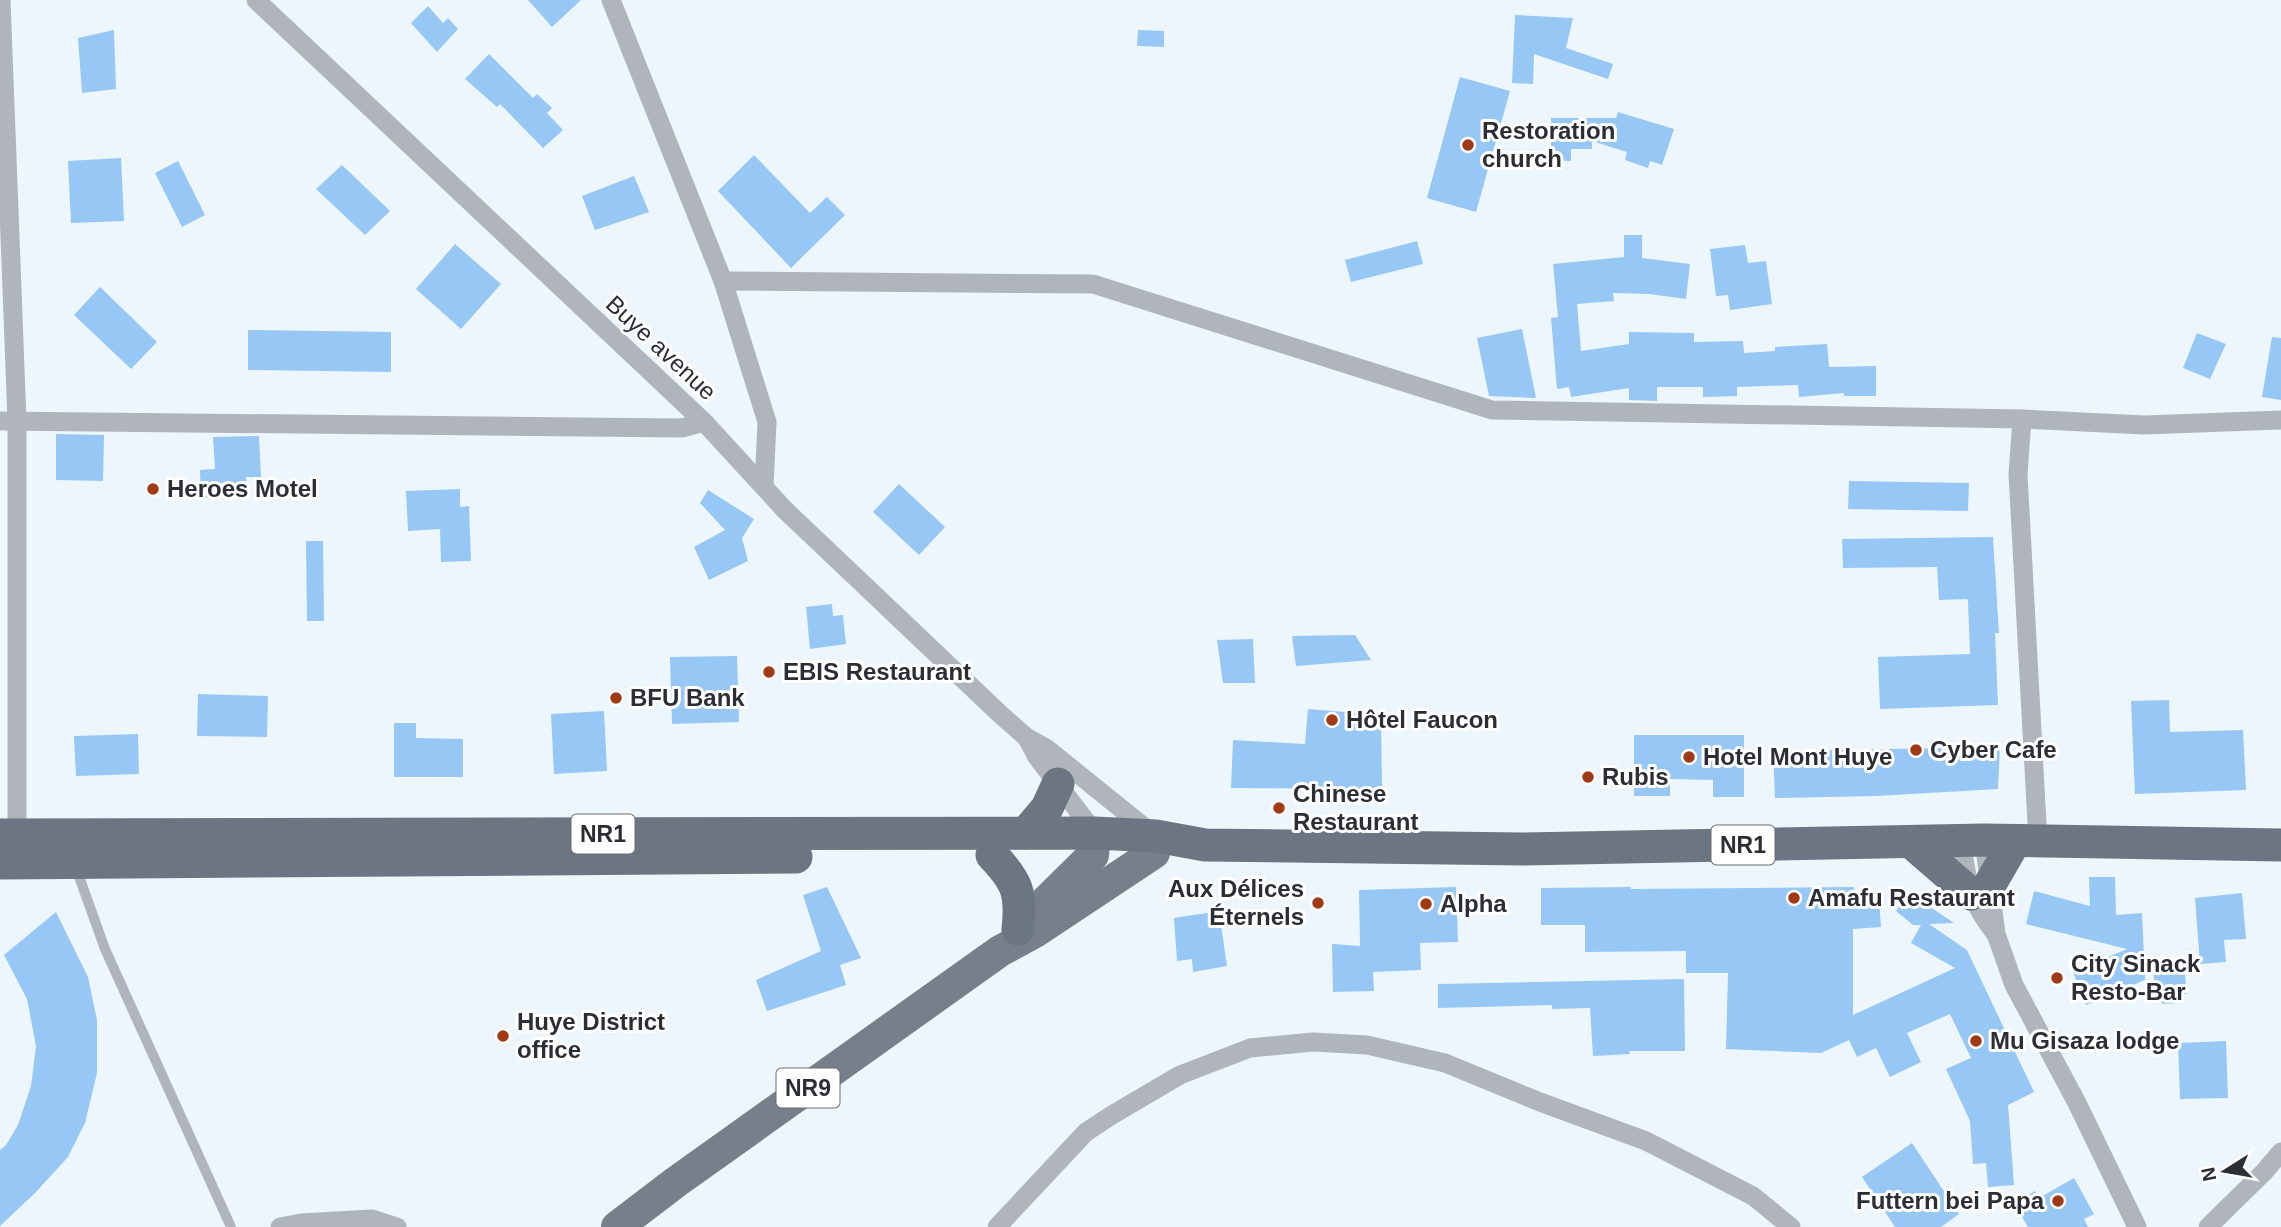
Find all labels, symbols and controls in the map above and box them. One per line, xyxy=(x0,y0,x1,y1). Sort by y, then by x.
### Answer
place label: Restoration church xyxy=(1482,117,1615,172)
marker: Restoration church xyxy=(1460,137,1476,153)
street label: Buye avenue xyxy=(601,290,722,405)
place label: Heroes Motel xyxy=(167,475,318,502)
marker: Heroes Motel xyxy=(145,481,161,497)
place label: EBIS Restaurant xyxy=(783,658,971,685)
marker: EBIS Restaurant xyxy=(761,664,777,680)
place label: BFU Bank xyxy=(630,684,745,711)
marker: BFU Bank xyxy=(608,690,624,706)
place label: Hôtel Faucon xyxy=(1346,706,1498,733)
marker: Hôtel Faucon xyxy=(1324,712,1340,728)
place label: Cyber Cafe xyxy=(1930,736,2057,763)
marker: Cyber Cafe xyxy=(1908,742,1924,758)
place label: Hotel Mont Huye xyxy=(1703,743,1892,770)
marker: Hotel Mont Huye xyxy=(1681,749,1697,765)
place label: Rubis xyxy=(1602,763,1669,790)
marker: Rubis xyxy=(1580,769,1596,785)
place label: Chinese Restaurant xyxy=(1293,780,1418,835)
marker: Chinese Restaurant xyxy=(1271,800,1287,816)
road number: NR1 xyxy=(572,814,634,854)
road number: NR1 xyxy=(1712,825,1774,864)
place label: Aux Délices Éternels xyxy=(1168,875,1304,930)
place label: Amafu Restaurant xyxy=(1808,884,2015,911)
place label: Alpha xyxy=(1440,890,1507,917)
marker: Amafu Restaurant xyxy=(1786,890,1802,906)
marker: Aux Délices Éternels xyxy=(1310,895,1326,911)
marker: Alpha xyxy=(1418,896,1434,912)
place label: City Sinack Resto-Bar xyxy=(2071,950,2201,1005)
marker: City Sinack Resto-Bar xyxy=(2049,970,2065,986)
place label: Huye District office xyxy=(517,1008,665,1063)
place label: Mu Gisaza lodge xyxy=(1990,1027,2179,1054)
marker: Huye District office xyxy=(495,1028,511,1044)
marker: Mu Gisaza lodge xyxy=(1968,1033,1984,1049)
road number: NR9 xyxy=(776,1068,840,1107)
north arrow xyxy=(2190,1136,2260,1206)
text: N xyxy=(2197,1165,2220,1183)
place label: Futtern bei Papa xyxy=(1856,1187,2045,1214)
marker: Futtern bei Papa xyxy=(2050,1193,2066,1209)

